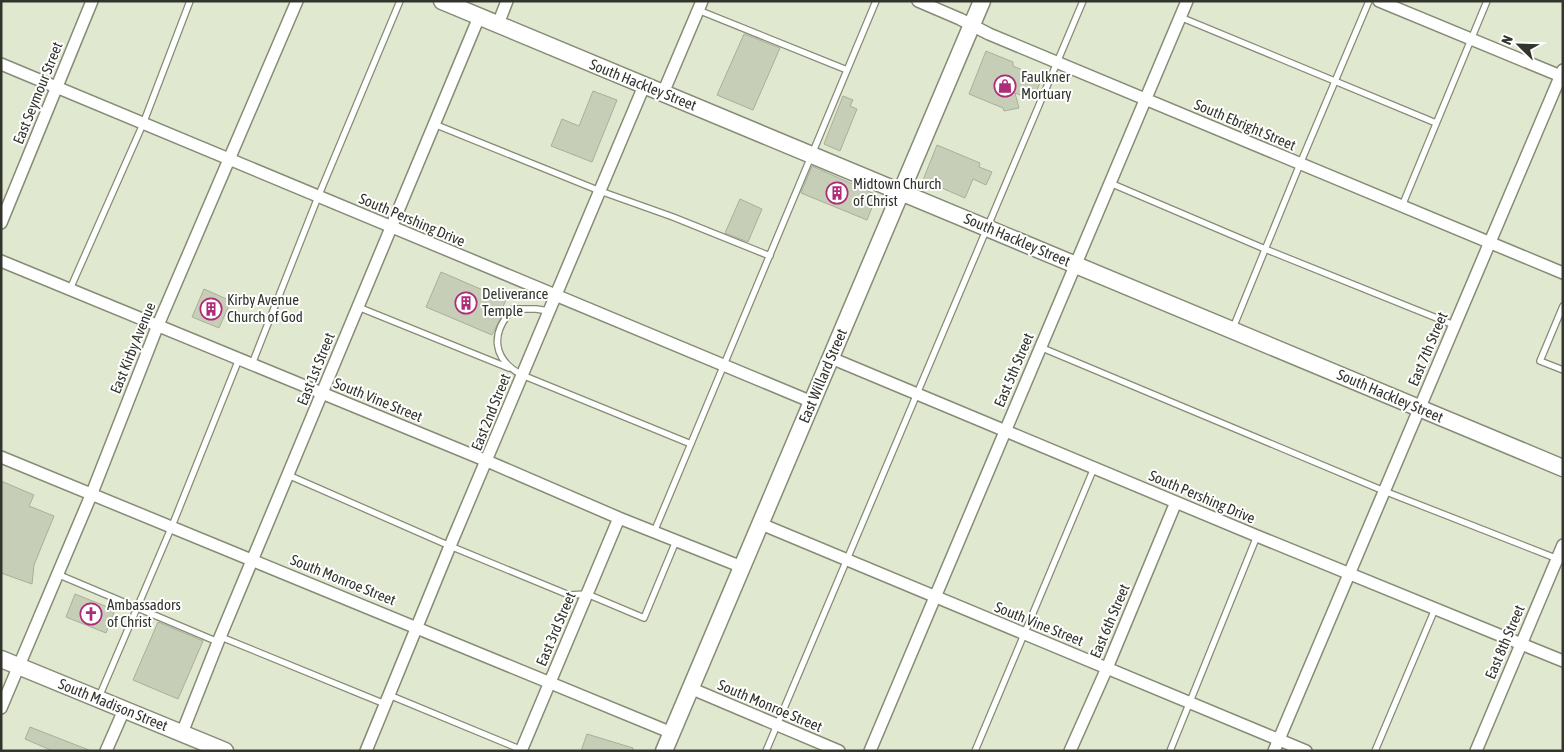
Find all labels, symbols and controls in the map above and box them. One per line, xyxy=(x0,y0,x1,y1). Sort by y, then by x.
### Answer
north arrow xyxy=(1494,20,1544,70)
text: N xyxy=(1498,33,1516,47)
street label: East Seymour Street xyxy=(9,39,66,146)
street label: South Hackley Street xyxy=(587,55,699,114)
place label: Faulkner Mortuary xyxy=(1021,68,1072,102)
shop icon: Faulkner Mortuary xyxy=(993,74,1017,98)
street label: South Ebright Street xyxy=(1192,95,1299,154)
place label: Midtown Church of Christ xyxy=(853,175,942,209)
building icon: Midtown Church of Christ xyxy=(825,181,849,205)
street label: South Pershing Drive xyxy=(357,190,468,250)
street label: South Hackley Street xyxy=(962,209,1073,270)
place label: Deliverance Temple xyxy=(482,285,548,319)
place label: Kirby Avenue Church of God xyxy=(227,291,303,325)
building icon: Deliverance Temple xyxy=(454,291,478,315)
building icon: Kirby Avenue Church of God xyxy=(199,297,223,321)
street label: East Kirby Avenue xyxy=(106,299,159,396)
street label: East 7th Street xyxy=(1404,309,1451,388)
street label: East Willard Street xyxy=(795,326,850,426)
street label: East 1st Street xyxy=(293,330,338,408)
street label: East 5th Street xyxy=(990,330,1037,409)
street label: South Hackley Street xyxy=(1335,365,1446,426)
street label: East 2nd Street xyxy=(467,371,514,453)
street label: South Vine Street xyxy=(331,374,425,425)
street label: South Pershing Drive xyxy=(1147,467,1258,527)
street label: South Monroe Street xyxy=(288,551,398,608)
street label: East 6th Street xyxy=(1086,581,1133,660)
street label: East 3rd Street xyxy=(532,589,579,668)
place label: Ambassadors of Christ xyxy=(107,596,181,630)
street label: South Vine Street xyxy=(992,598,1086,649)
church icon: Ambassadors of Christ xyxy=(79,602,103,626)
street label: East 8th Street xyxy=(1481,602,1528,681)
street label: South Madison Street xyxy=(56,675,170,734)
street label: South Monroe Street xyxy=(715,676,825,735)

